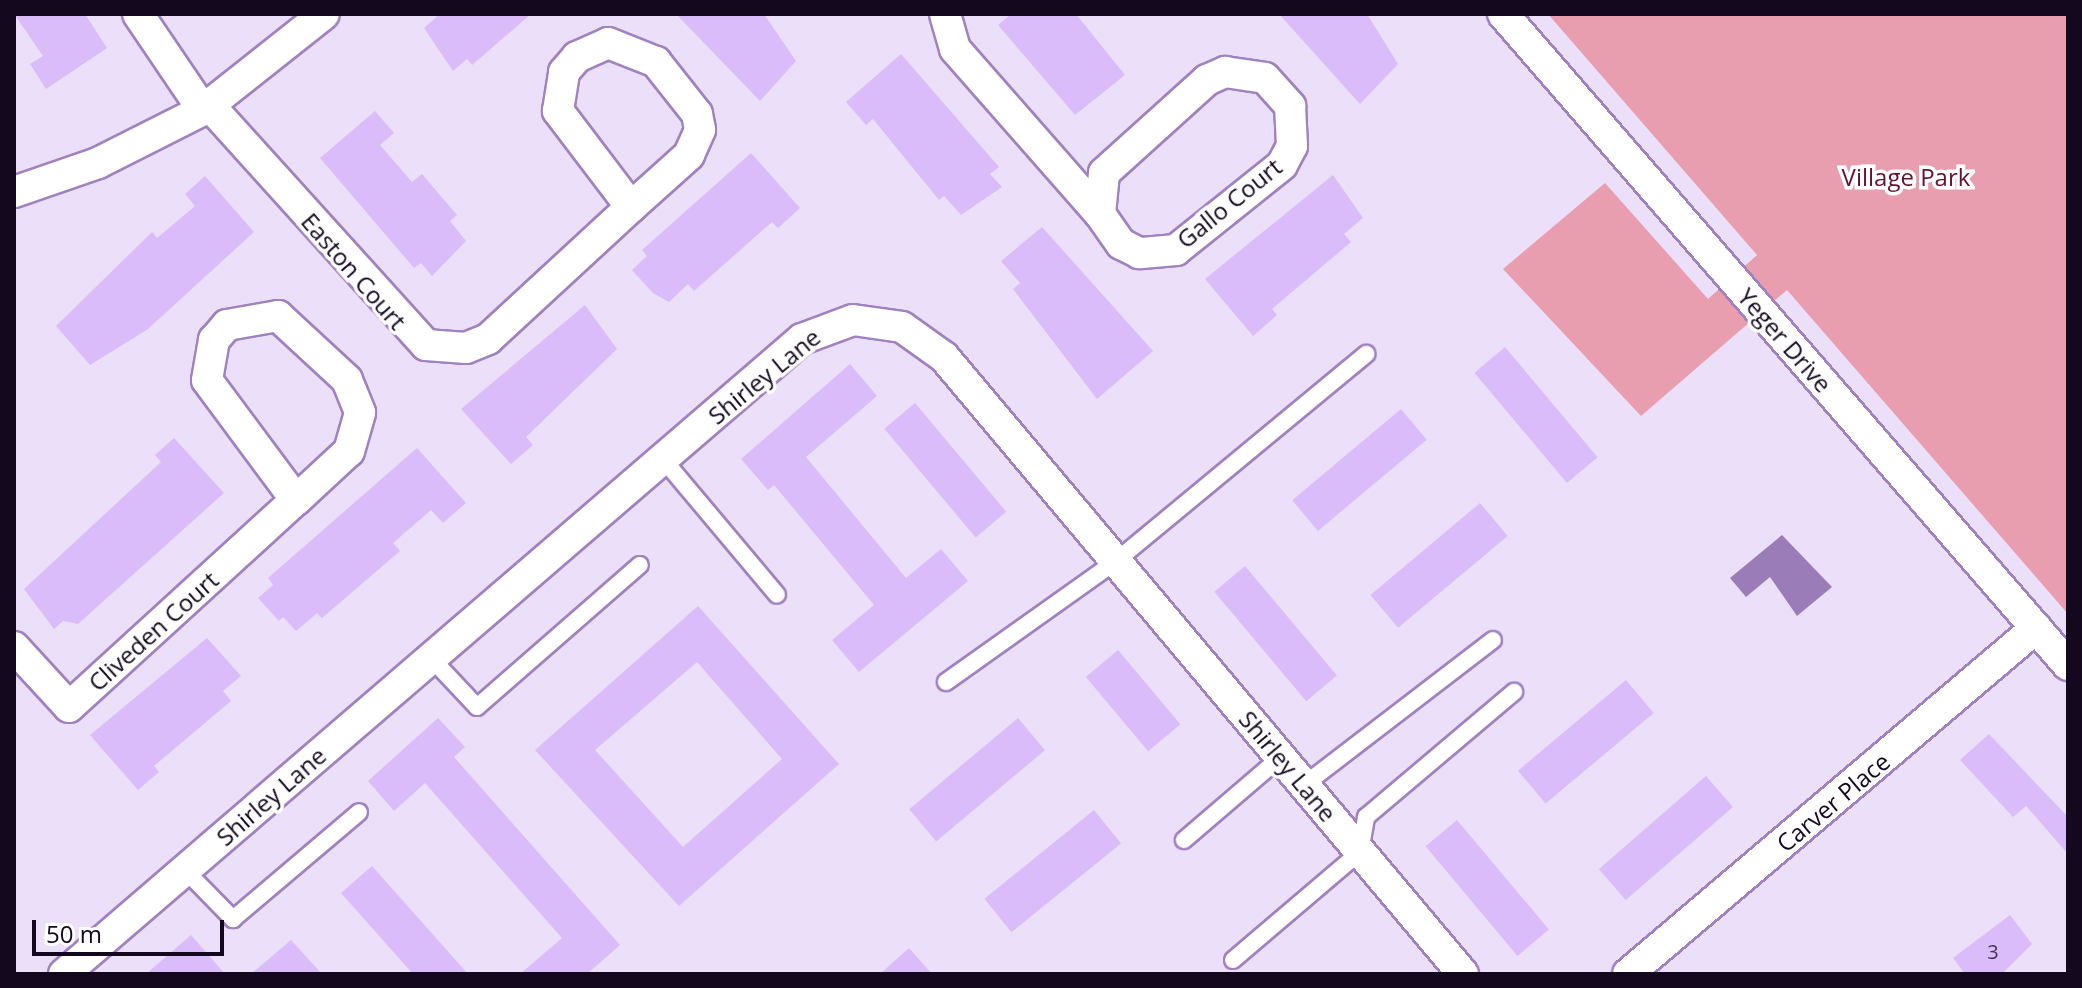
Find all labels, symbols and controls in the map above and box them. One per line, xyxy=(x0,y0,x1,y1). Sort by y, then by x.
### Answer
street label: Gallo Court xyxy=(1171,152,1287,254)
park label: Village Park xyxy=(1842,163,1970,191)
street label: Easton Court xyxy=(296,207,412,335)
street label: Yeger Drive xyxy=(1732,282,1838,398)
street label: Shirley Lane xyxy=(702,322,826,430)
street label: Cliveden Court xyxy=(82,565,224,697)
street label: Shirley Lane xyxy=(1233,705,1343,827)
street label: Shirley Lane xyxy=(210,741,332,851)
street label: Carver Place xyxy=(1771,746,1895,858)
scale bar xyxy=(36,904,228,954)
text: 50 m xyxy=(46,917,102,950)
house number: 3 xyxy=(1987,939,1999,963)

